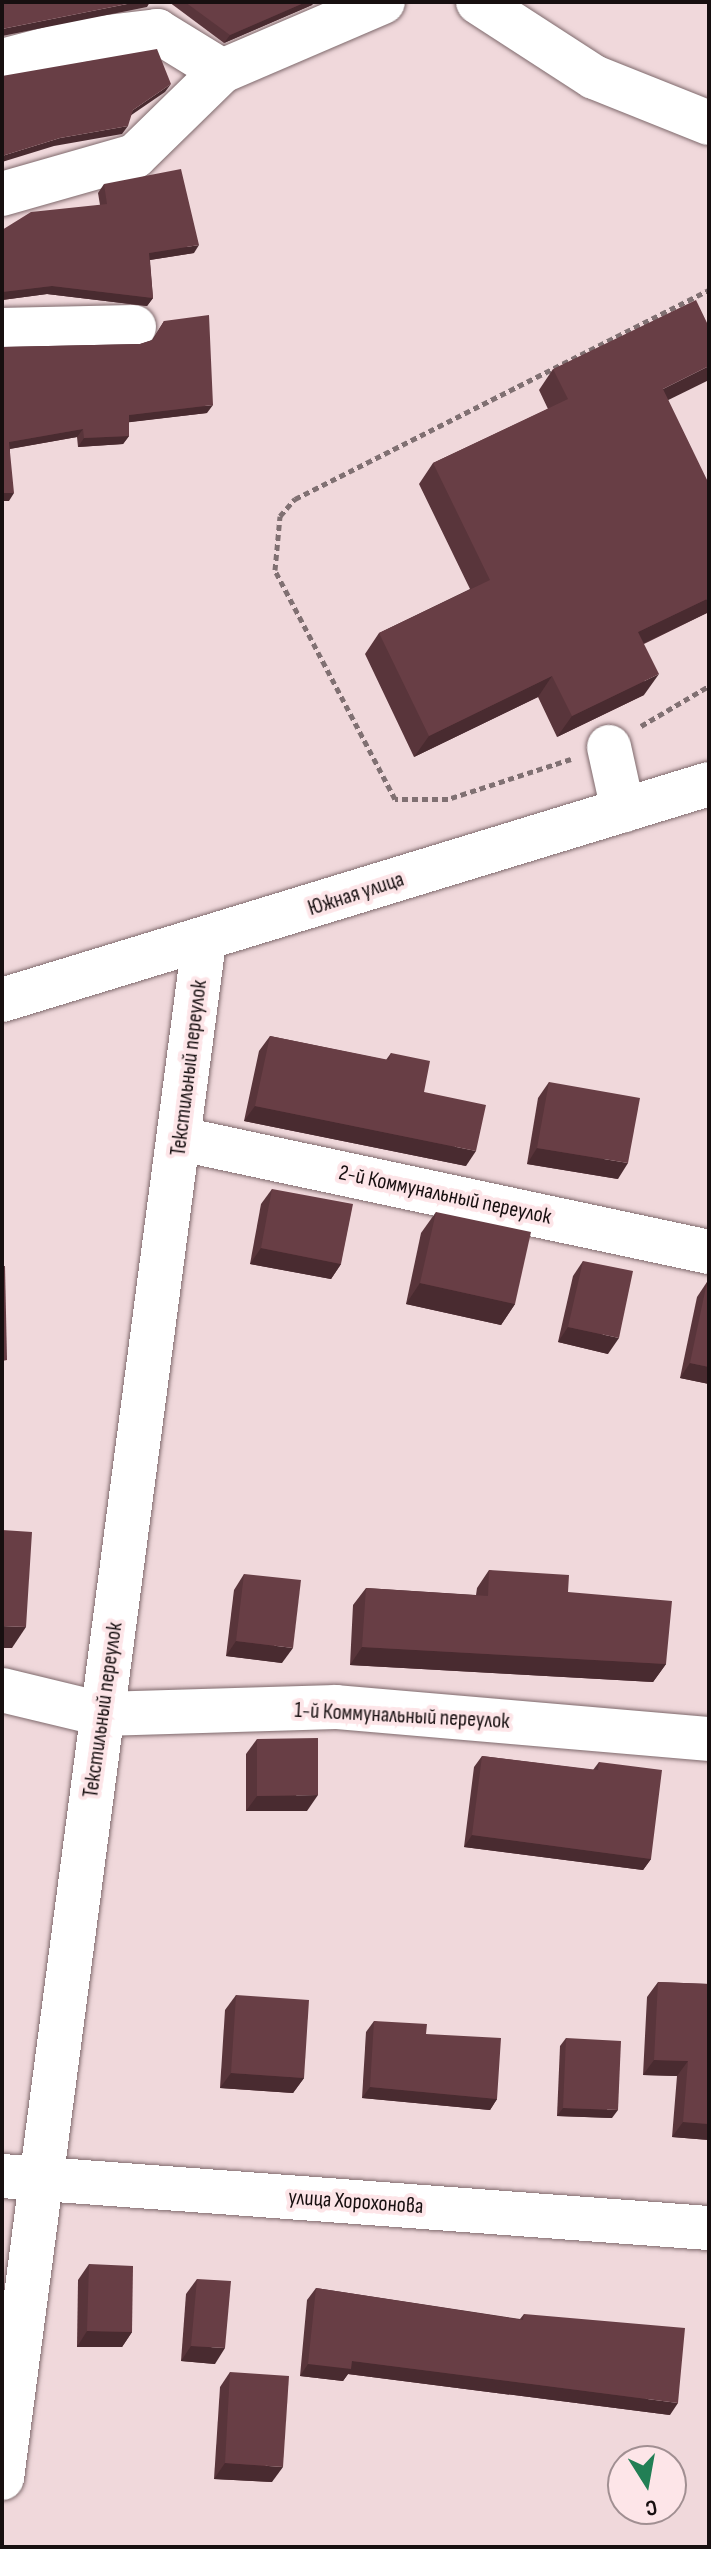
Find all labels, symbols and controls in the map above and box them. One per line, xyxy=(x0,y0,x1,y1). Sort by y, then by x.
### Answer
street label: Южная улица xyxy=(305,866,407,922)
street label: Текстильный переулок xyxy=(165,979,213,1157)
street label: 2-й Коммунальный переулок xyxy=(336,1160,554,1230)
street label: Текстильный переулок xyxy=(78,1621,128,1799)
street label: 1-й Коммунальный переулок xyxy=(294,1697,510,1735)
street label: улица Хорохонова xyxy=(288,2184,424,2220)
north arrow xyxy=(607,2445,687,2525)
text: С xyxy=(643,2493,659,2521)

